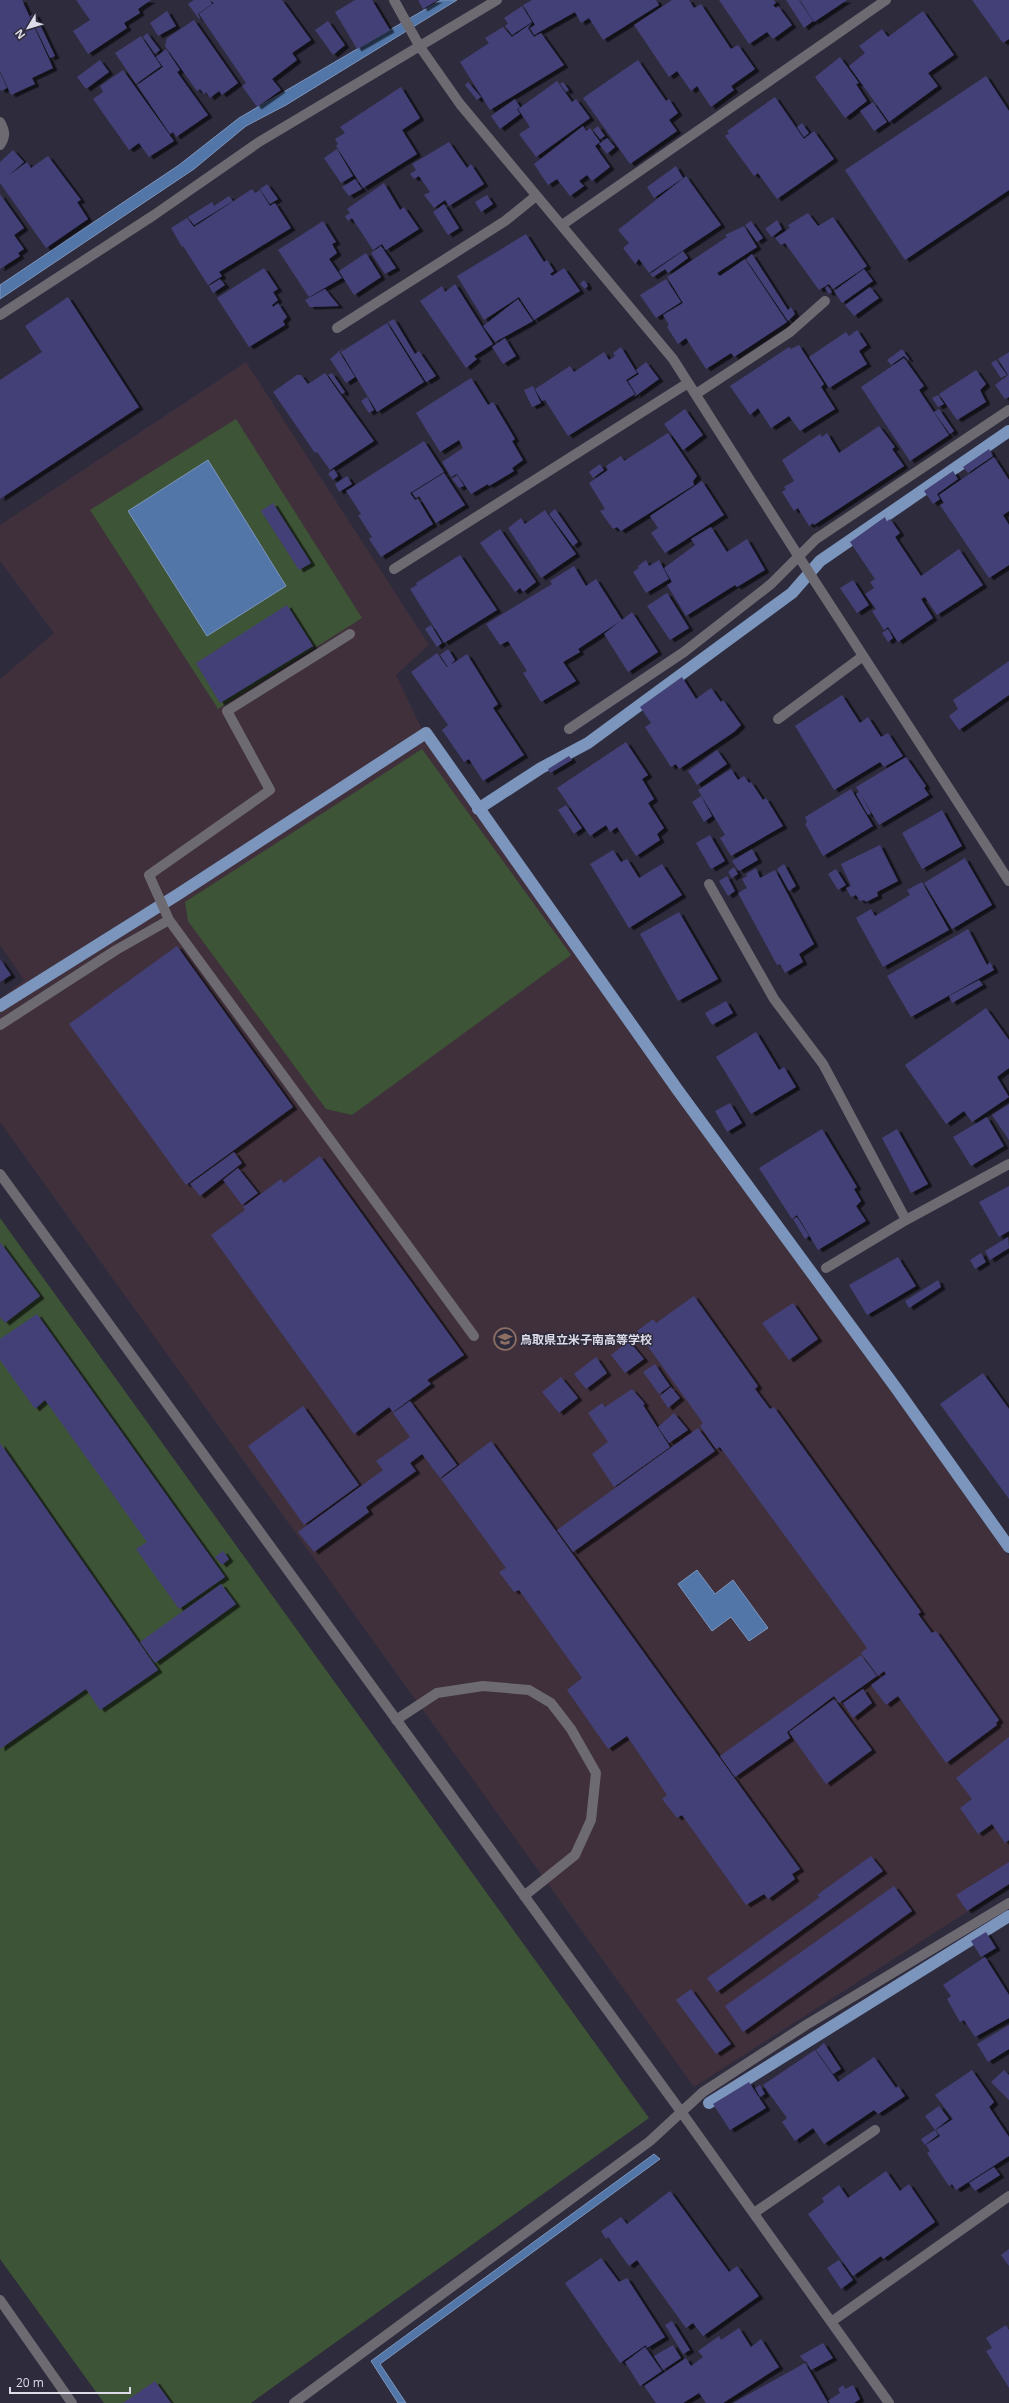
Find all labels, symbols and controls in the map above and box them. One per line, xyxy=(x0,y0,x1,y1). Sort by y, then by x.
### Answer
north arrow xyxy=(8,8,48,48)
text: N xyxy=(11,26,28,43)
school or university icon: 鳥取県立米子南高等学校 xyxy=(492,1326,518,1352)
place label: 鳥取県立米子南高等学校 xyxy=(520,1331,652,1348)
scale bar xyxy=(10,2369,130,2395)
text: 20 m xyxy=(16,2374,44,2391)

